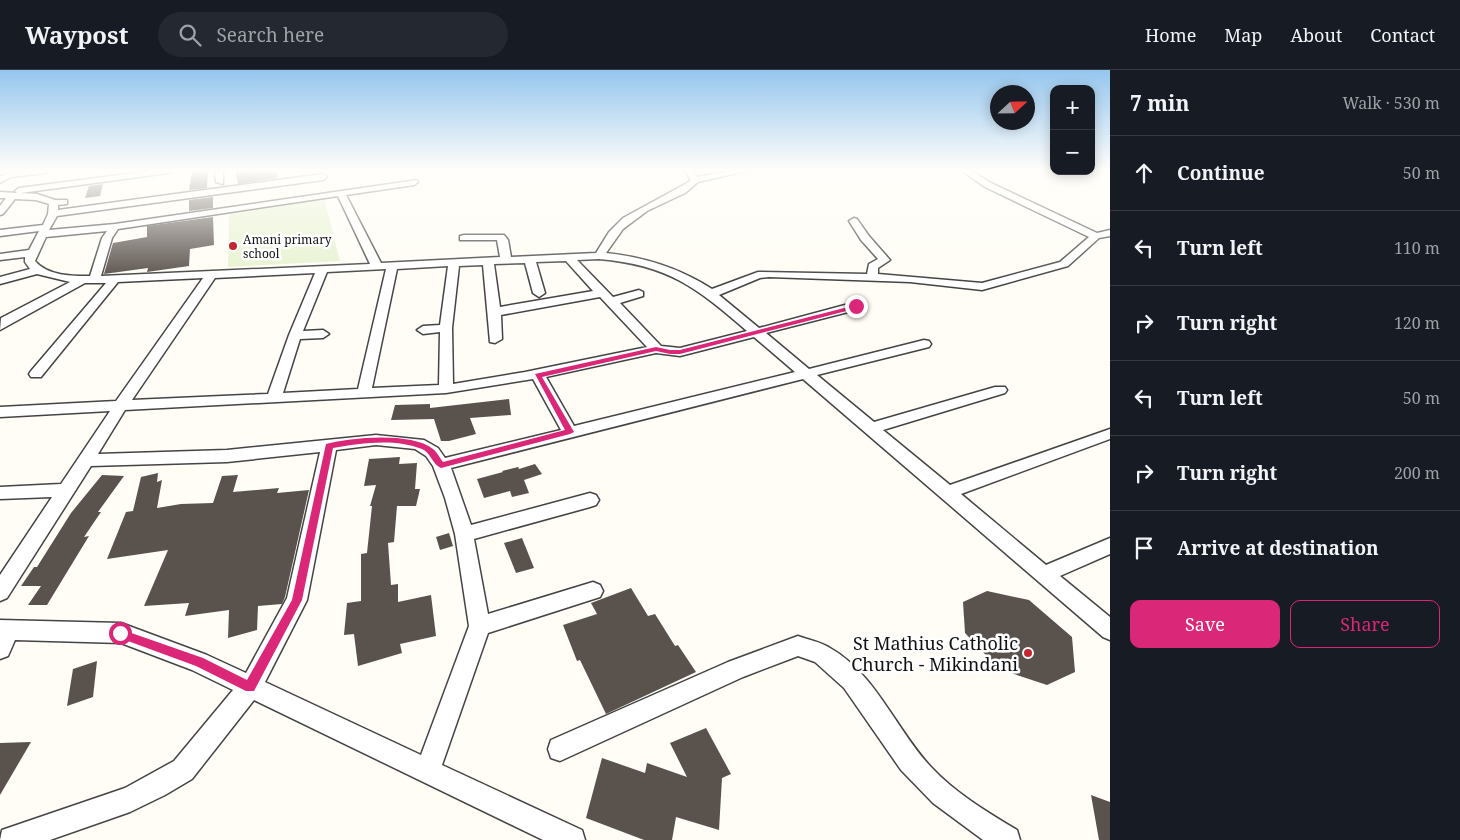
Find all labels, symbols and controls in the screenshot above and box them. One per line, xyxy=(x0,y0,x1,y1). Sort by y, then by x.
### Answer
search box xyxy=(158,12,508,57)
text: Waypost xyxy=(25,18,128,51)
icon: search xyxy=(176,21,204,49)
text: Search here xyxy=(216,22,324,48)
text: Home xyxy=(1145,23,1196,47)
text: Map xyxy=(1224,23,1262,47)
text: About xyxy=(1290,23,1342,47)
text: Contact xyxy=(1370,23,1435,47)
north arrow xyxy=(990,85,1035,130)
map controls xyxy=(1050,85,1095,175)
button: + xyxy=(1050,85,1095,130)
text: 7 min xyxy=(1130,89,1189,117)
text: Walk · 530 m xyxy=(1343,92,1440,114)
button: − xyxy=(1050,130,1095,175)
icon: ahead xyxy=(1130,159,1158,187)
text: Continue xyxy=(1177,160,1265,186)
text: 50 m xyxy=(1403,162,1440,184)
place label: Amani primary school xyxy=(243,231,332,262)
icon: left xyxy=(1130,234,1158,262)
text: Turn left xyxy=(1177,235,1263,261)
text: 110 m xyxy=(1394,237,1440,259)
marker: Amani primary school xyxy=(227,240,239,252)
route end xyxy=(845,295,868,318)
icon: right xyxy=(1130,309,1158,337)
text: Turn right xyxy=(1177,310,1277,336)
text: 120 m xyxy=(1394,312,1440,334)
icon: left xyxy=(1130,384,1158,412)
text: Turn left xyxy=(1177,385,1263,411)
text: 50 m xyxy=(1403,387,1440,409)
icon: right xyxy=(1130,459,1158,487)
text: Turn right xyxy=(1177,460,1277,486)
text: 200 m xyxy=(1394,462,1440,484)
icon: arrive xyxy=(1130,534,1158,562)
text: Arrive at destination xyxy=(1177,535,1379,561)
button: Save xyxy=(1130,600,1280,648)
button: Share xyxy=(1290,600,1440,648)
route start xyxy=(109,622,132,645)
place label: St Mathius Catholic Church - Mikindani xyxy=(851,631,1018,676)
marker: St Mathius Catholic Church - Mikindani xyxy=(1022,647,1034,659)

